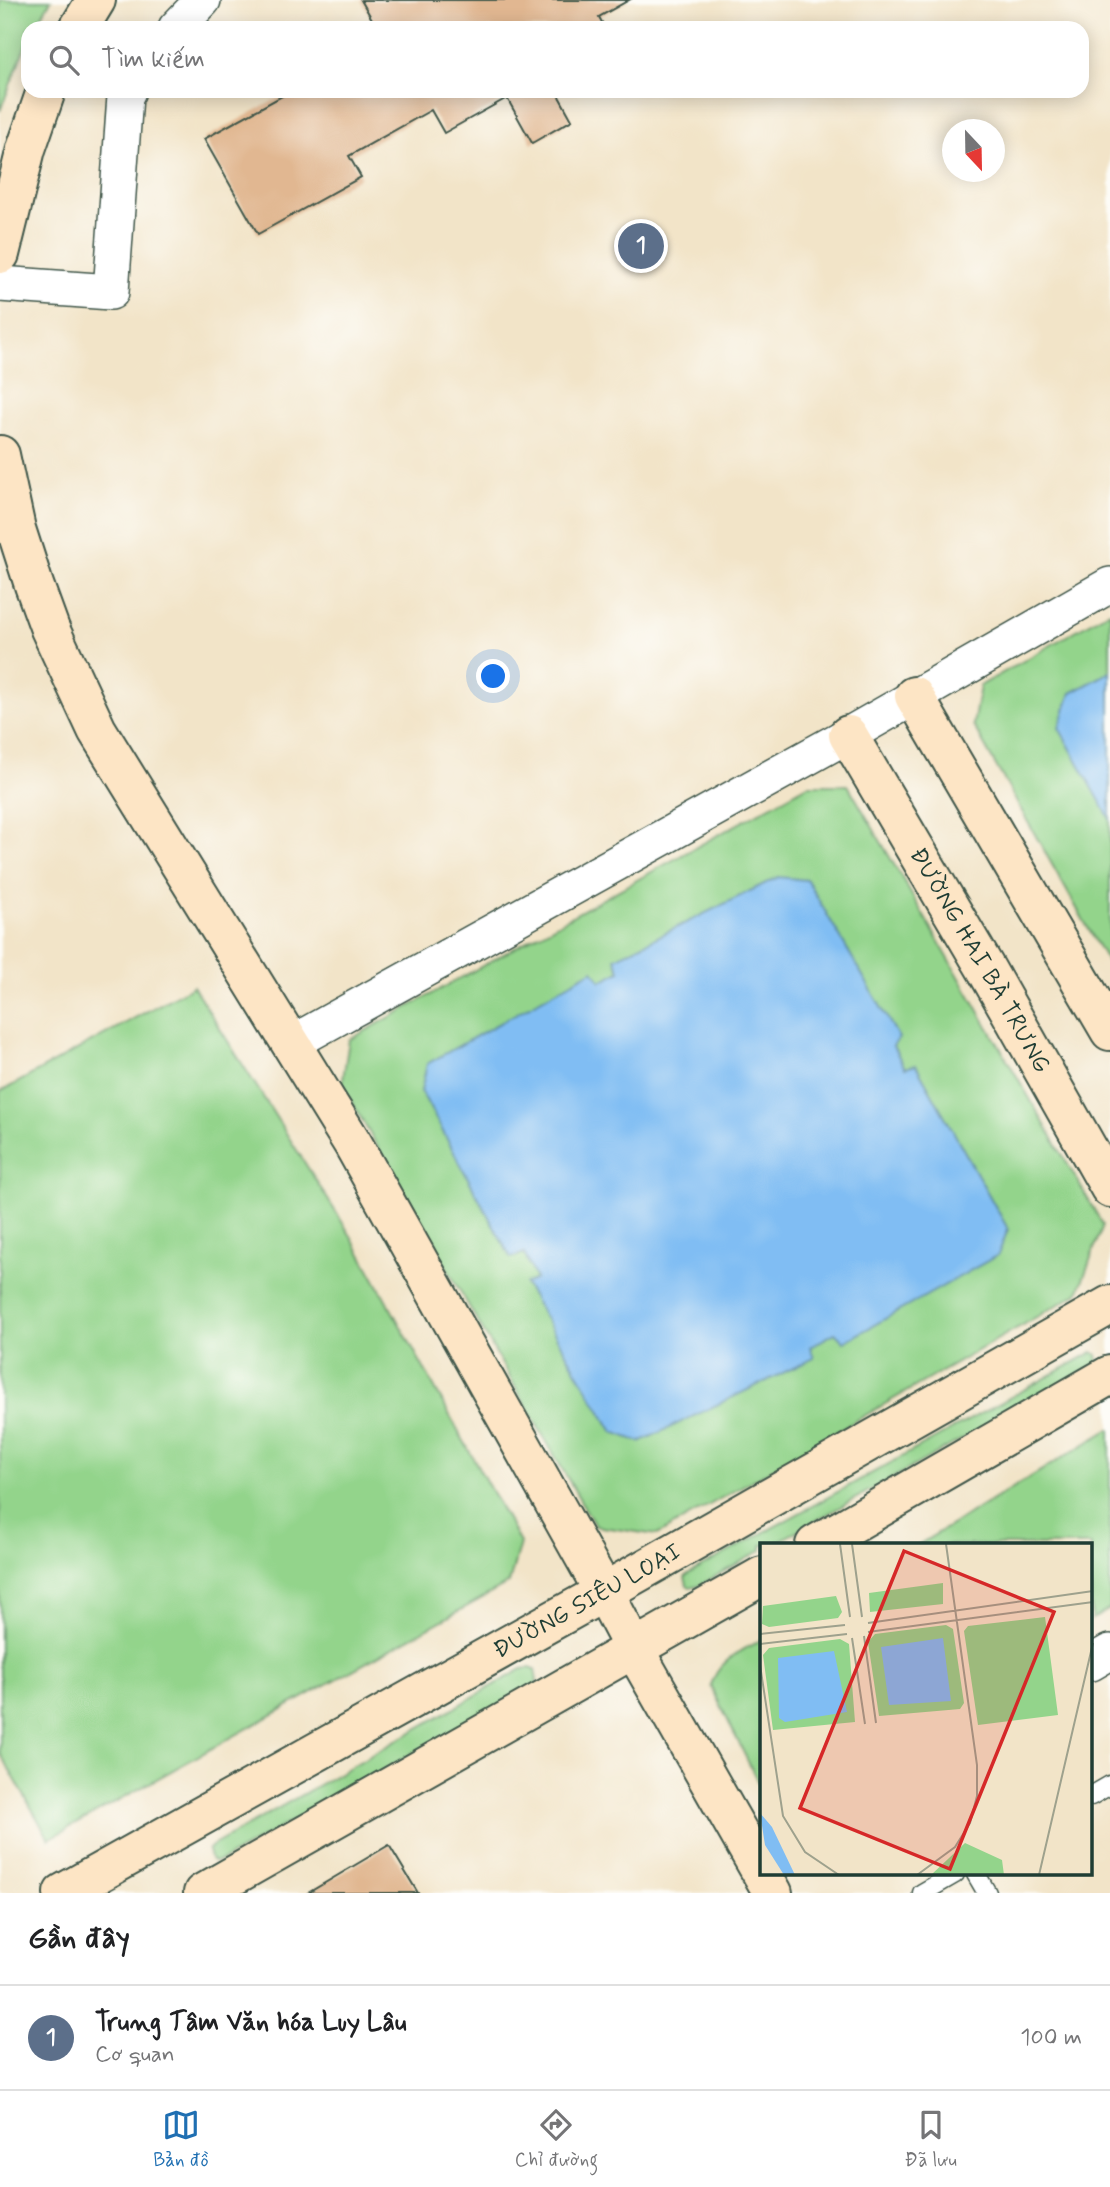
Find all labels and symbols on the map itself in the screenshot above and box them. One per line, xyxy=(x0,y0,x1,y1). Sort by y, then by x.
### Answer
north arrow xyxy=(942,119,1005,182)
pin: 1 xyxy=(618,220,664,272)
your location xyxy=(476,659,510,693)
street label: ĐƯỜNG HAI BÀ TRƯNG xyxy=(902,842,1057,1079)
street label: ĐƯỜNG SIÊU LOẠI xyxy=(488,1536,686,1666)
inset map xyxy=(760,1543,1092,1876)

